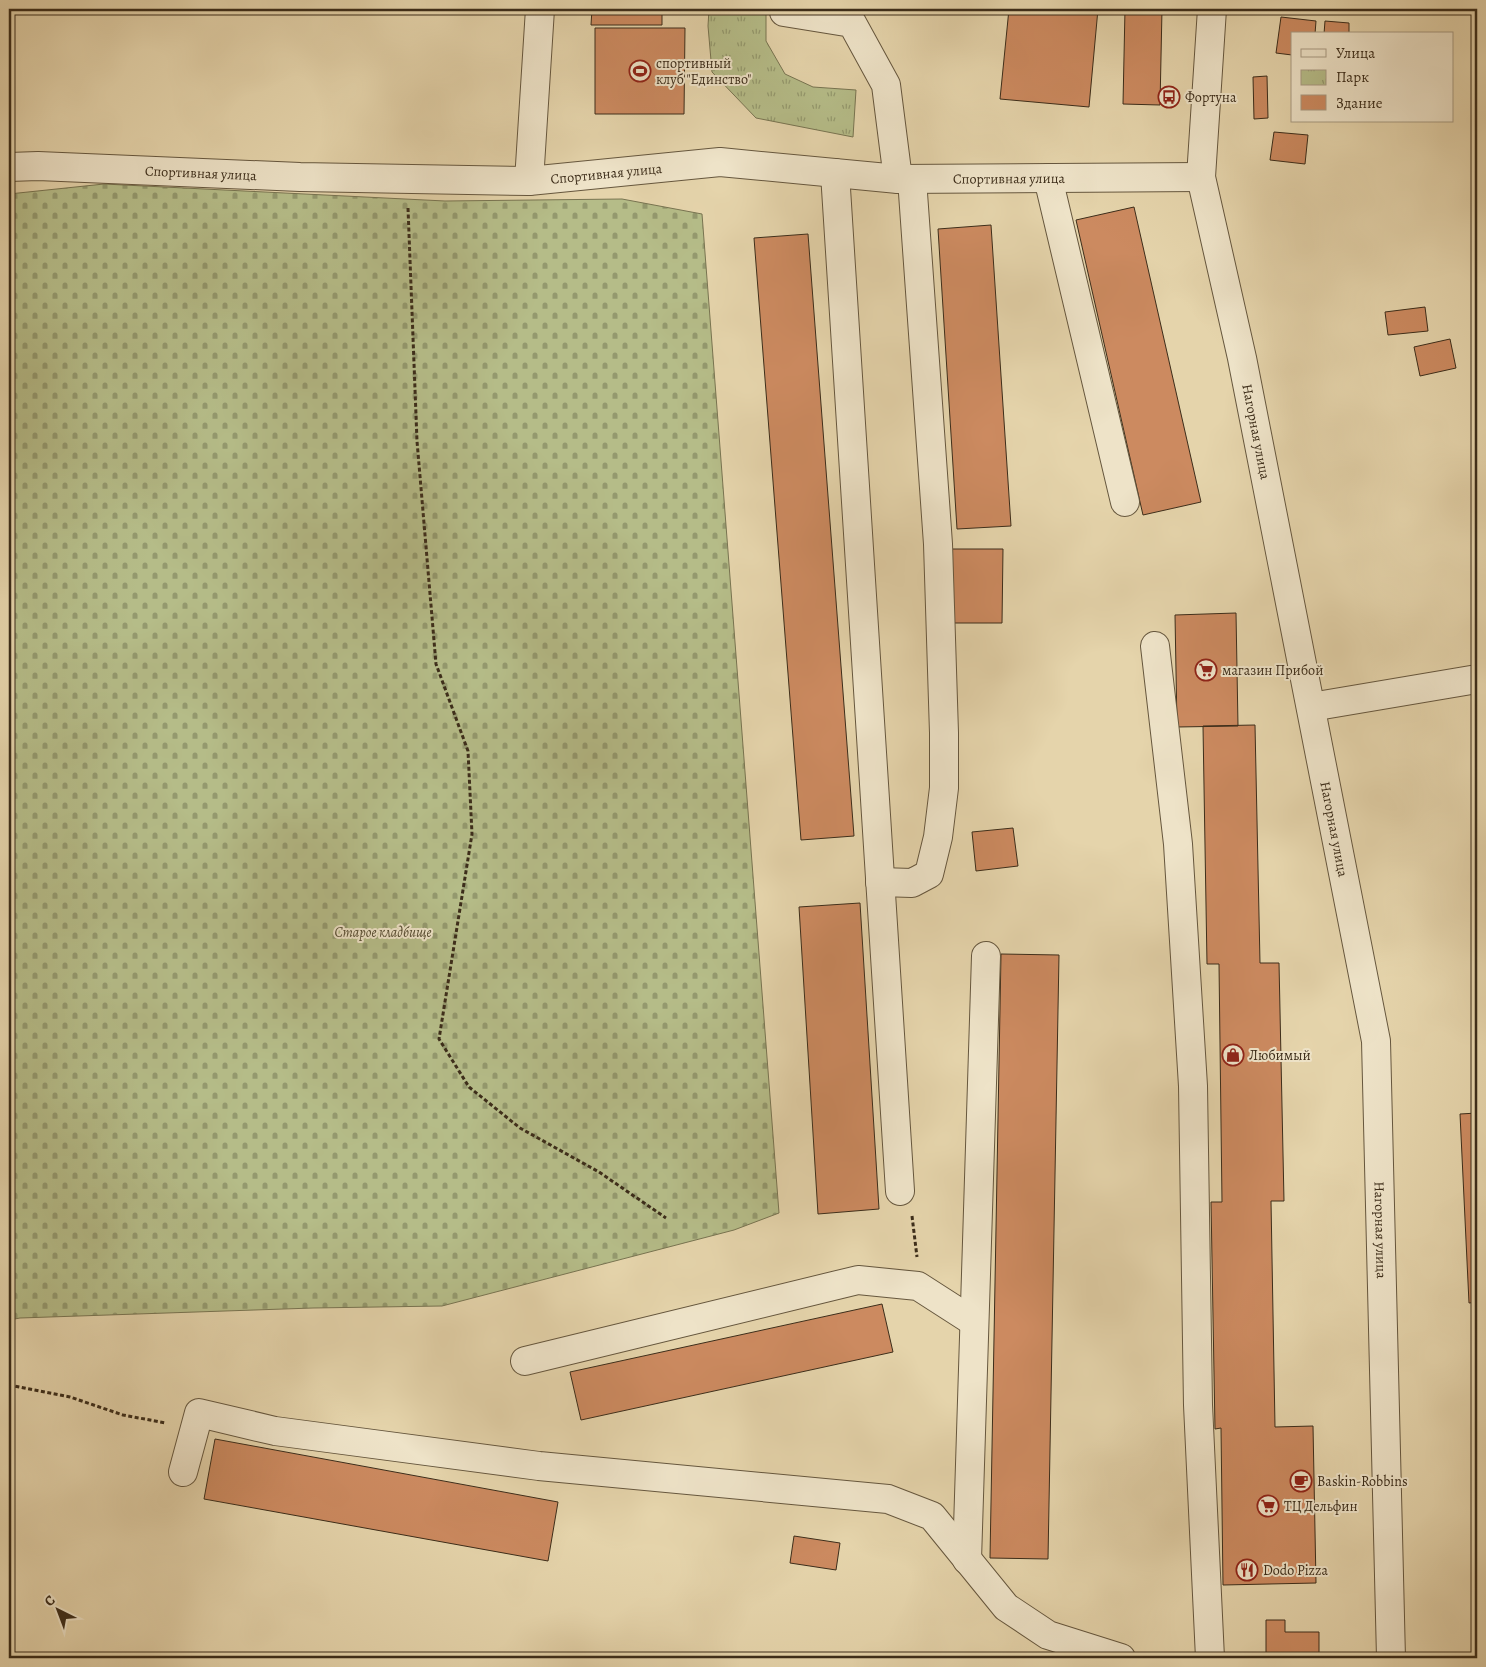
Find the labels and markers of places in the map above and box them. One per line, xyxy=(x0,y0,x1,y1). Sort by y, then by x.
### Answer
place label: спортивный клуб "Единство" xyxy=(656,54,751,89)
sports icon: спортивный клуб "Единство" xyxy=(628,59,652,83)
bus stop icon: Фортуна xyxy=(1157,85,1181,109)
place label: Фортуна xyxy=(1185,88,1237,107)
supermarket icon: магазин Прибой xyxy=(1194,658,1218,682)
place label: магазин Прибой xyxy=(1222,661,1323,680)
shop icon: Любимый xyxy=(1221,1043,1245,1067)
place label: Любимый xyxy=(1249,1046,1311,1065)
cafe icon: Baskin-Robbins xyxy=(1289,1469,1313,1493)
place label: Baskin-Robbins xyxy=(1317,1472,1408,1491)
supermarket icon: ТЦ Дельфин xyxy=(1256,1494,1280,1518)
place label: ТЦ Дельфин xyxy=(1284,1497,1358,1516)
restaurant icon: Dodo Pizza xyxy=(1235,1558,1259,1582)
place label: Dodo Pizza xyxy=(1263,1561,1328,1580)

